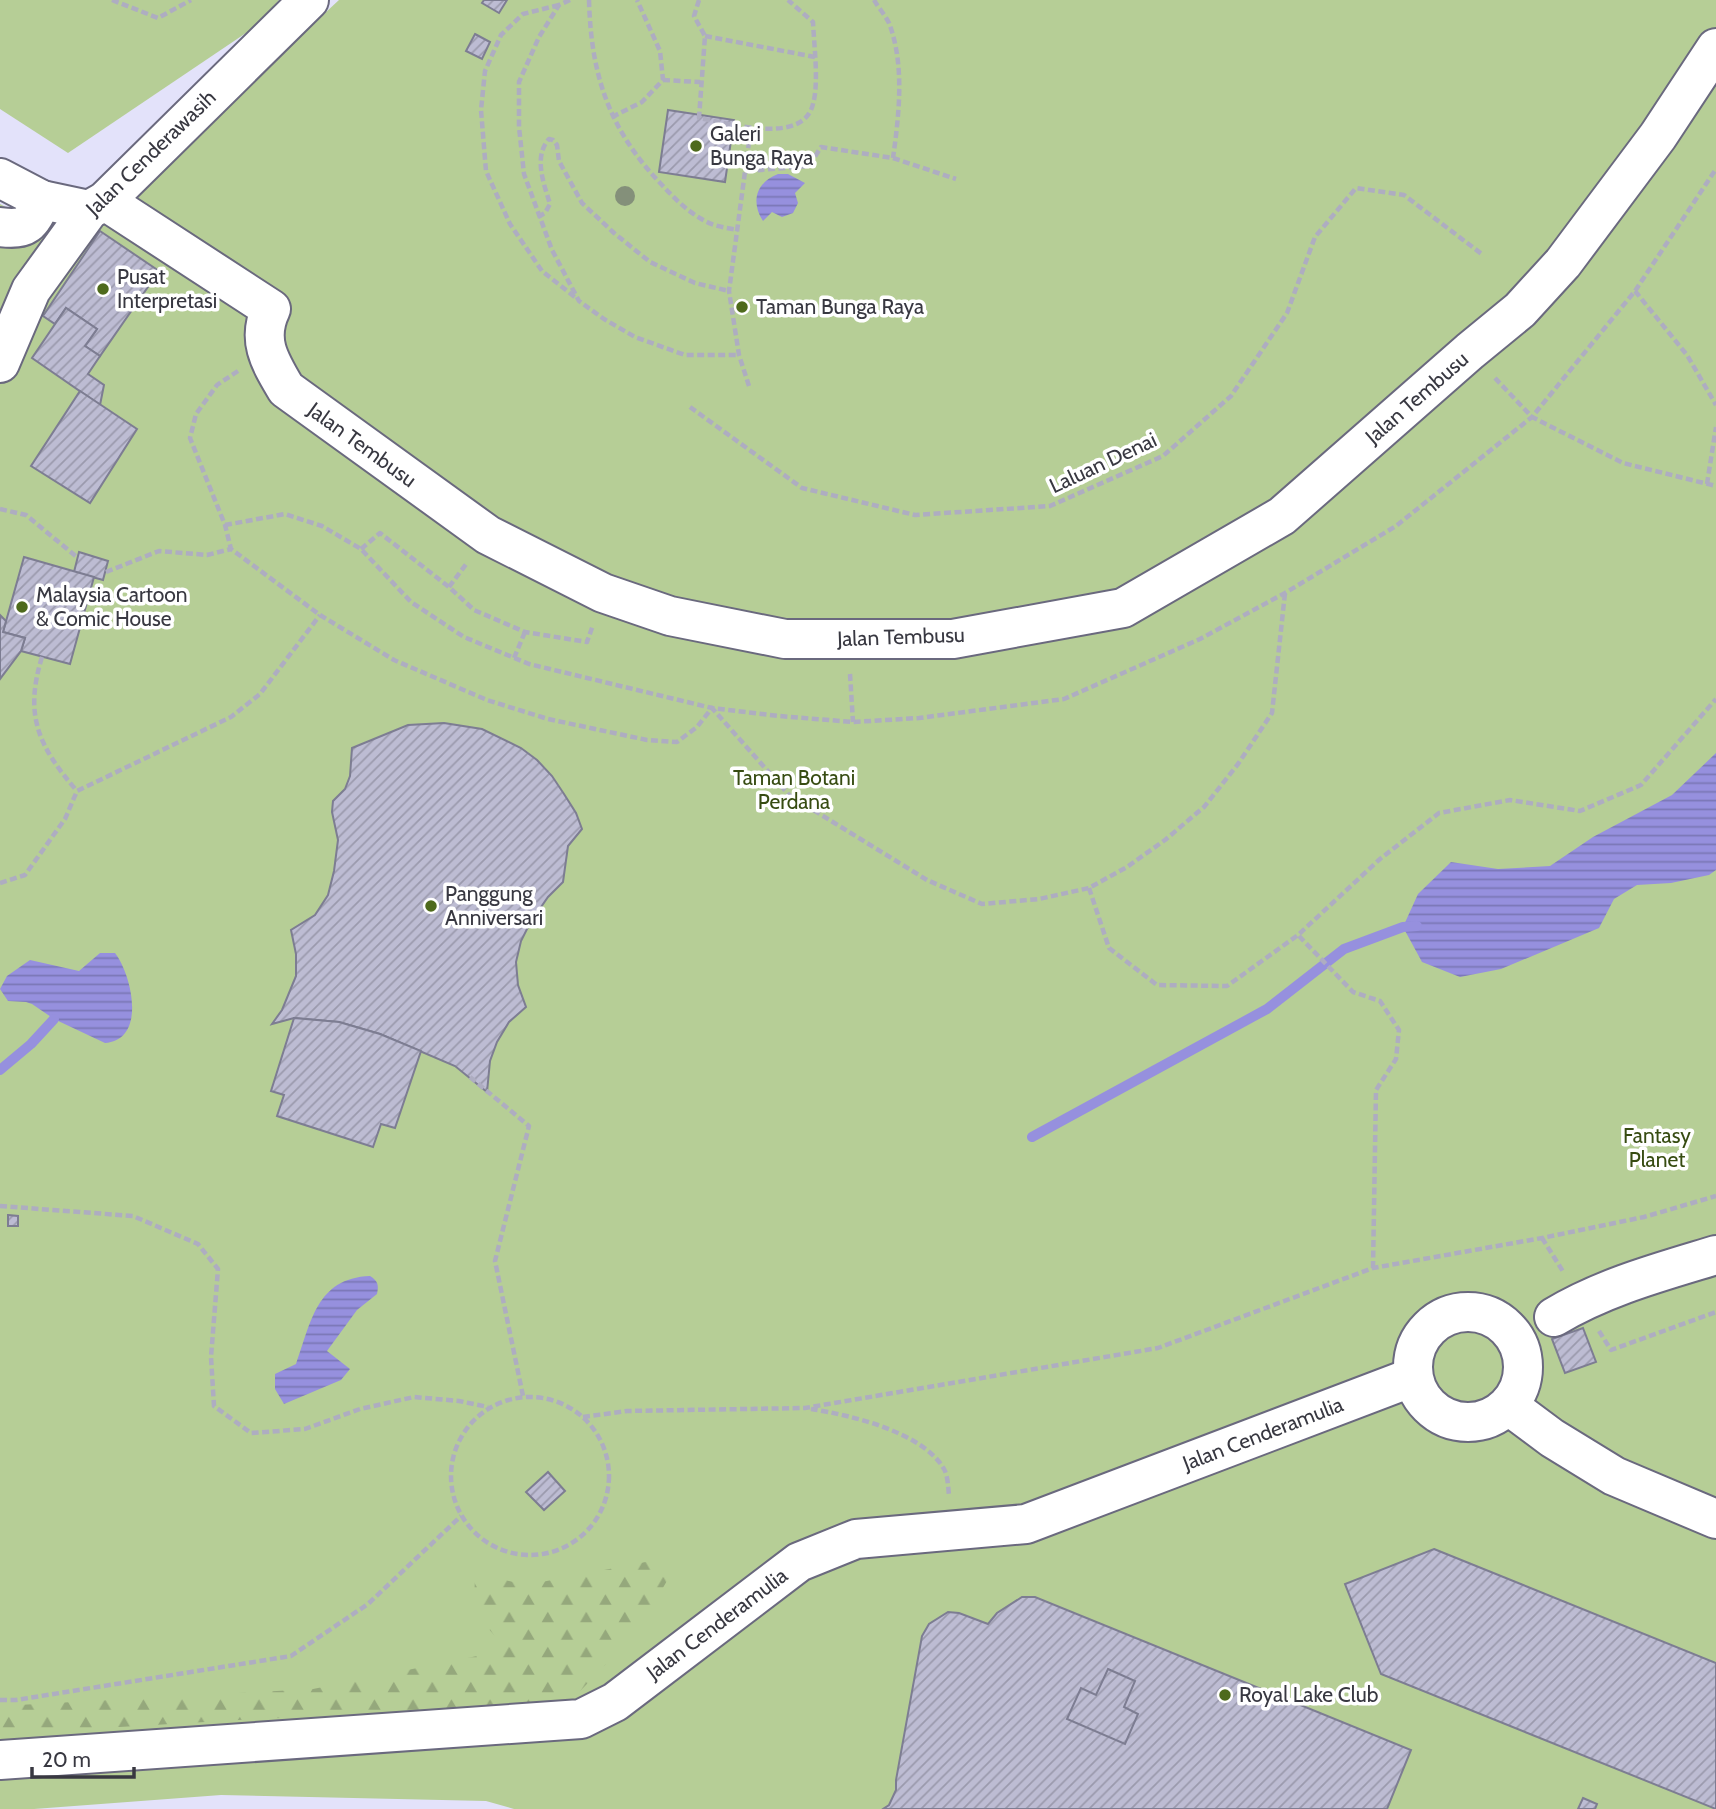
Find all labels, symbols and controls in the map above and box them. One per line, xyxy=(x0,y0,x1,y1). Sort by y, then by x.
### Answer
street label: Jalan Cenderawasih xyxy=(80,84,221,221)
place label: Galeri Bunga Raya xyxy=(710,121,813,170)
marker: Galeri Bunga Raya xyxy=(688,138,704,154)
place label: Pusat Interpretasi xyxy=(117,264,217,313)
marker: Pusat Interpretasi xyxy=(95,281,111,297)
place label: Taman Bunga Raya xyxy=(756,294,924,319)
marker: Taman Bunga Raya xyxy=(734,299,750,315)
street label: Jalan Tembusu xyxy=(1359,346,1473,450)
street label: Jalan Tembusu xyxy=(302,396,421,492)
street label: Laluan Denai xyxy=(1045,427,1160,498)
place label: Malaysia Cartoon & Comic House xyxy=(36,582,188,631)
marker: Malaysia Cartoon & Comic House xyxy=(14,599,30,615)
street label: Jalan Tembusu xyxy=(836,622,965,651)
park label: Taman Botani Perdana xyxy=(733,765,855,814)
place label: Panggung Anniversari xyxy=(445,881,543,930)
marker: Panggung Anniversari xyxy=(423,898,439,914)
park label: Fantasy Planet xyxy=(1623,1123,1691,1172)
street label: Jalan Cenderamulia xyxy=(1178,1391,1347,1476)
street label: Jalan Cenderamulia xyxy=(641,1563,792,1685)
place label: Royal Lake Club xyxy=(1239,1682,1378,1707)
marker: Royal Lake Club xyxy=(1217,1687,1233,1703)
scale bar xyxy=(32,1736,133,1780)
text: 20 m xyxy=(42,1747,91,1772)

